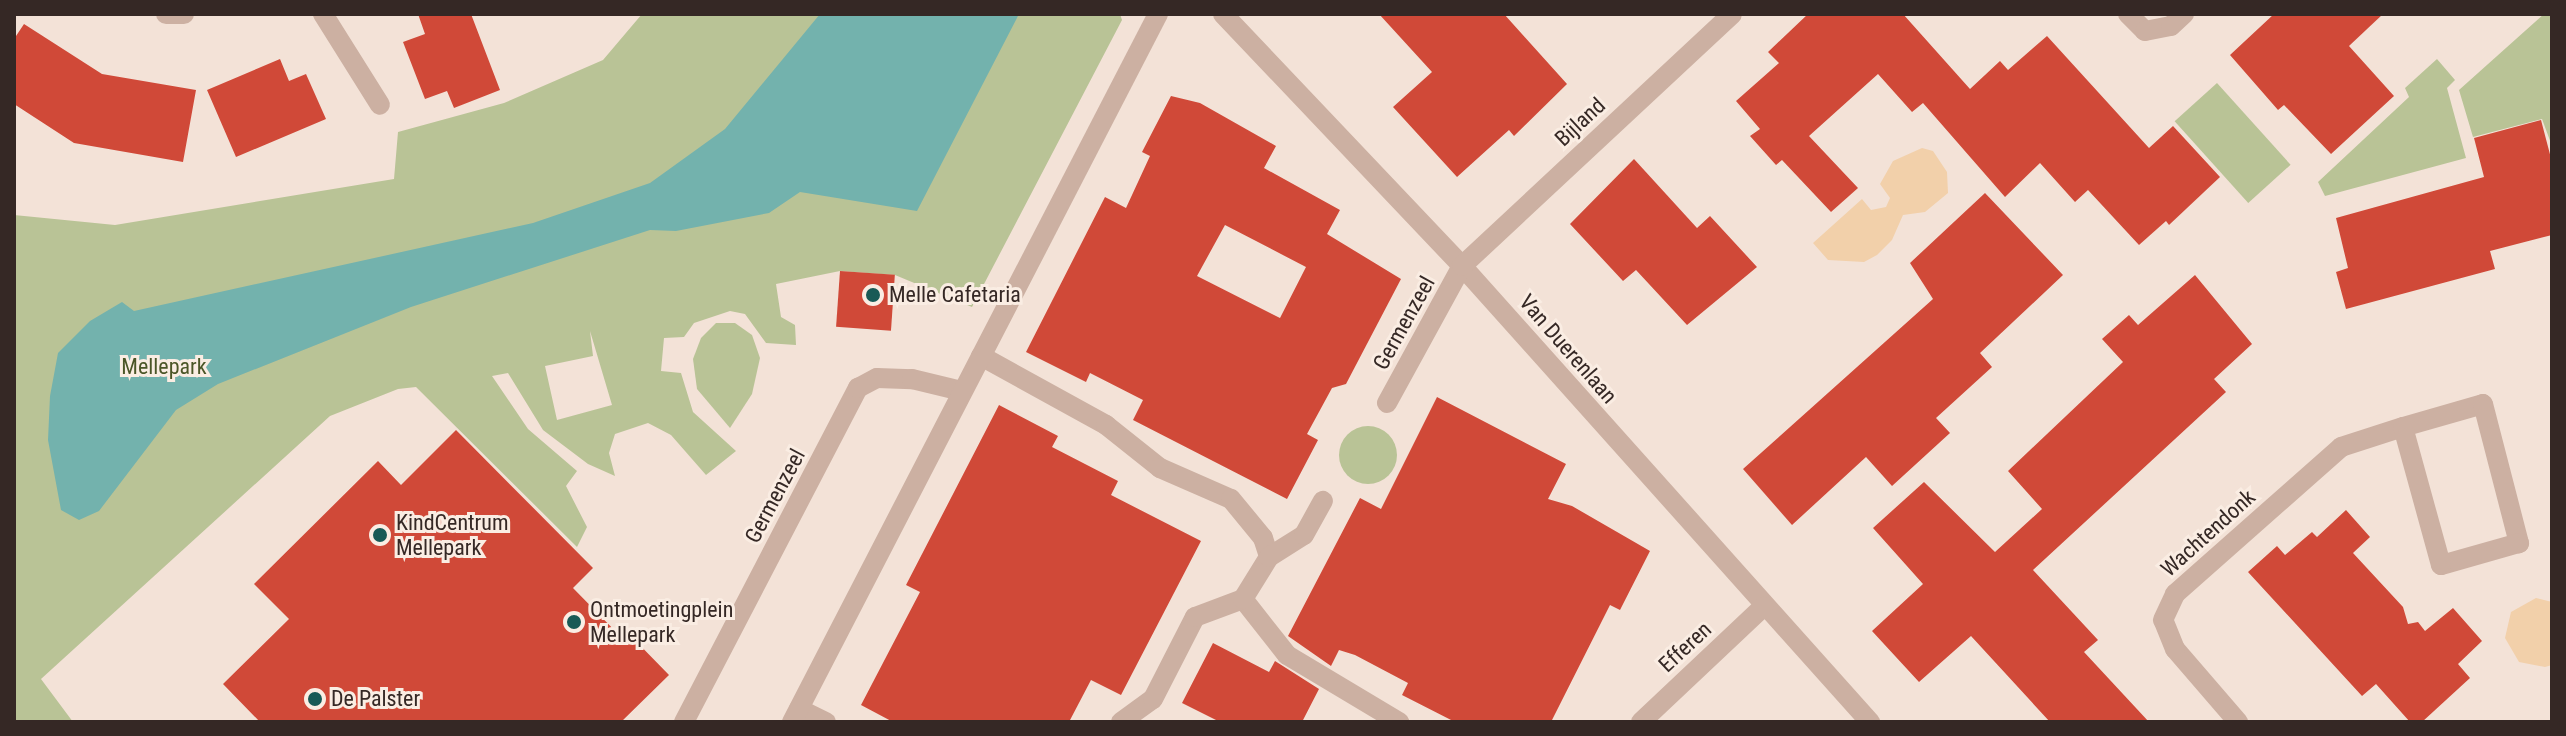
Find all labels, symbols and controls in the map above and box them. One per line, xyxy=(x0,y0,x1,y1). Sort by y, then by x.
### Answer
street label: Bijland xyxy=(1549,92,1611,152)
street label: Germenzeel xyxy=(1368,272,1440,374)
place label: Melle Cafetaria xyxy=(889,282,1021,308)
marker: Melle Cafetaria xyxy=(864,286,882,304)
street label: Van Duerenlaan xyxy=(1513,289,1623,409)
park label: Mellepark xyxy=(121,354,207,380)
street label: Germenzeel xyxy=(739,444,811,548)
street label: Wachtendonk xyxy=(2155,484,2261,582)
place label: KindCentrum Mellepark xyxy=(396,509,508,560)
marker: KindCentrum Mellepark xyxy=(371,526,389,544)
place label: Ontmoetingplein Mellepark xyxy=(590,596,733,648)
marker: Ontmoetingplein Mellepark xyxy=(565,613,583,631)
street label: Efferen xyxy=(1653,616,1717,678)
place label: De Palster xyxy=(331,686,420,712)
marker: De Palster xyxy=(306,690,324,708)

